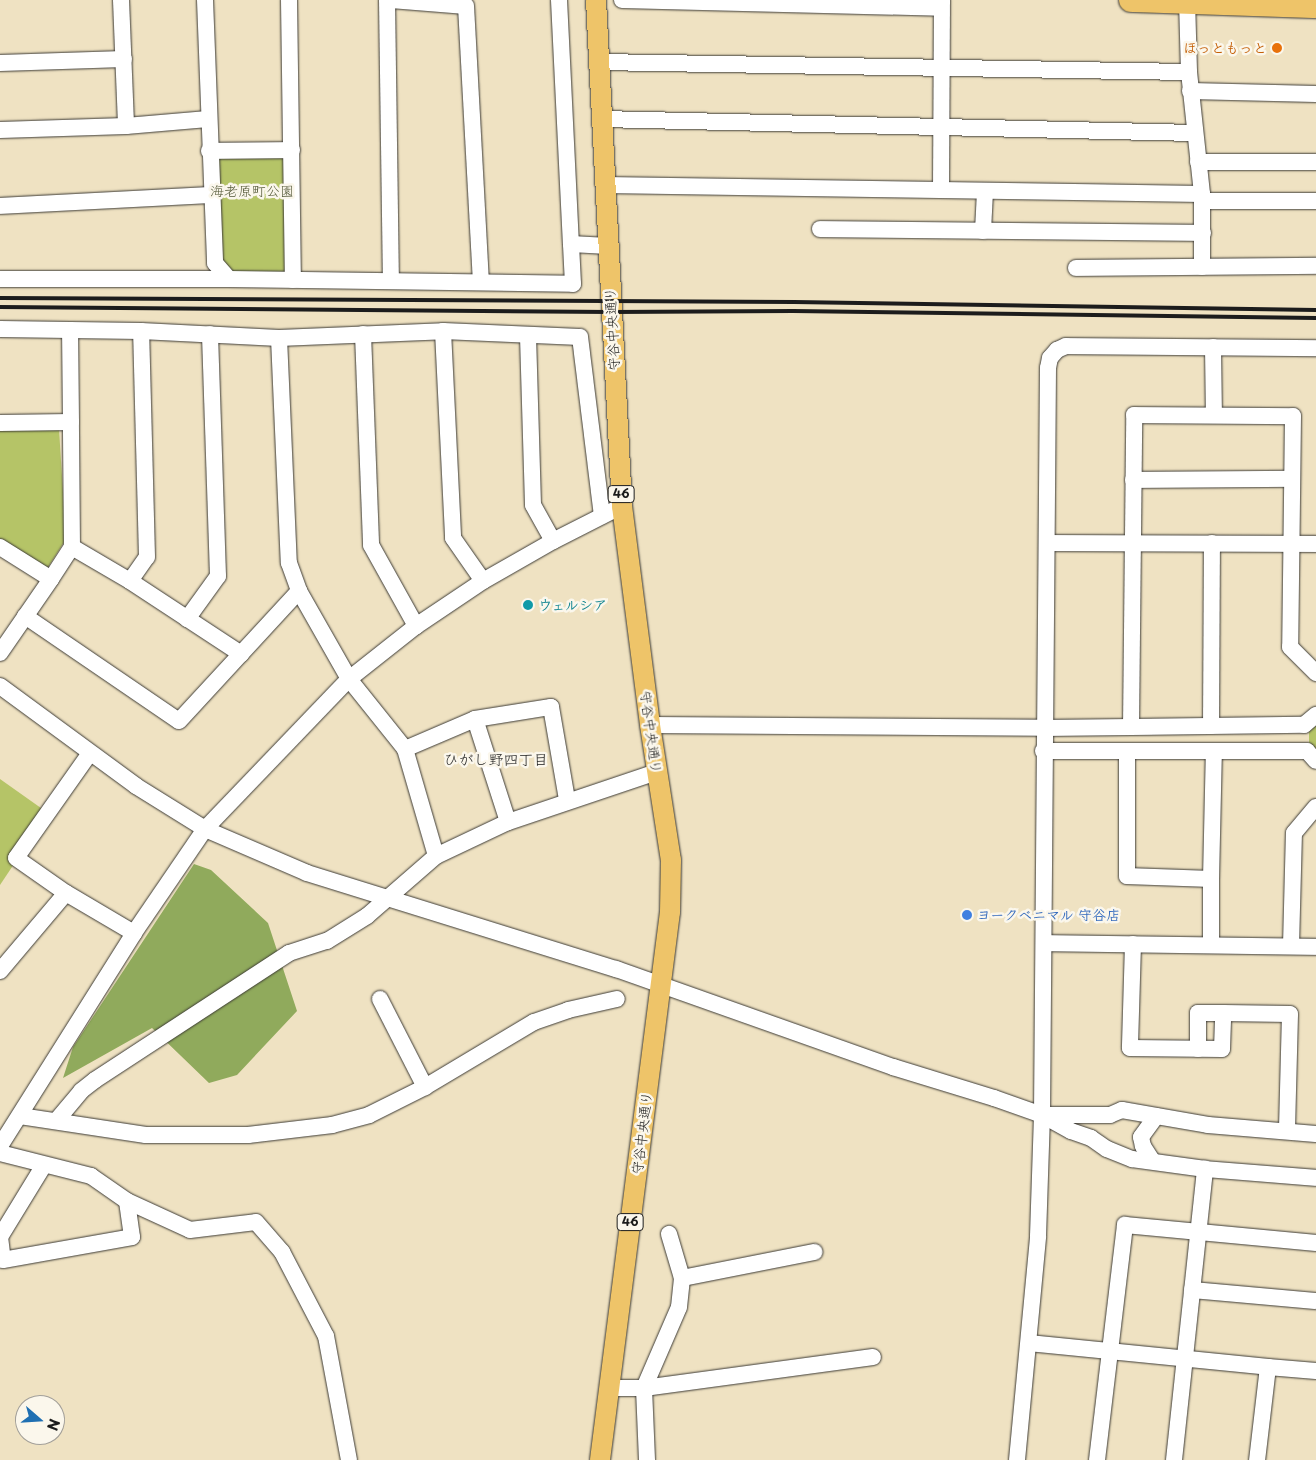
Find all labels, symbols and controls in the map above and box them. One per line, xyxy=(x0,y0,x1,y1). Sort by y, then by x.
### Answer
place label: ほっともっと xyxy=(1183,40,1267,56)
marker: ほっともっと xyxy=(1271,42,1283,54)
park label: 海老原町公園 xyxy=(210,183,294,199)
street label: 守谷中央通り xyxy=(601,287,623,371)
road number: 46 xyxy=(607,484,635,504)
place label: ウェルシア xyxy=(538,597,608,613)
marker: ウェルシア xyxy=(522,599,534,611)
street label: 守谷中央通り xyxy=(637,689,665,775)
district label: ひがし野四丁目 xyxy=(444,750,548,768)
place label: ヨークベニマル 守谷店 xyxy=(977,907,1121,923)
marker: ヨークベニマル 守谷店 xyxy=(961,909,973,921)
street label: 守谷中央通り xyxy=(629,1090,655,1176)
road number: 46 xyxy=(616,1212,644,1232)
north arrow xyxy=(15,1395,65,1445)
text: N xyxy=(42,1416,65,1433)

